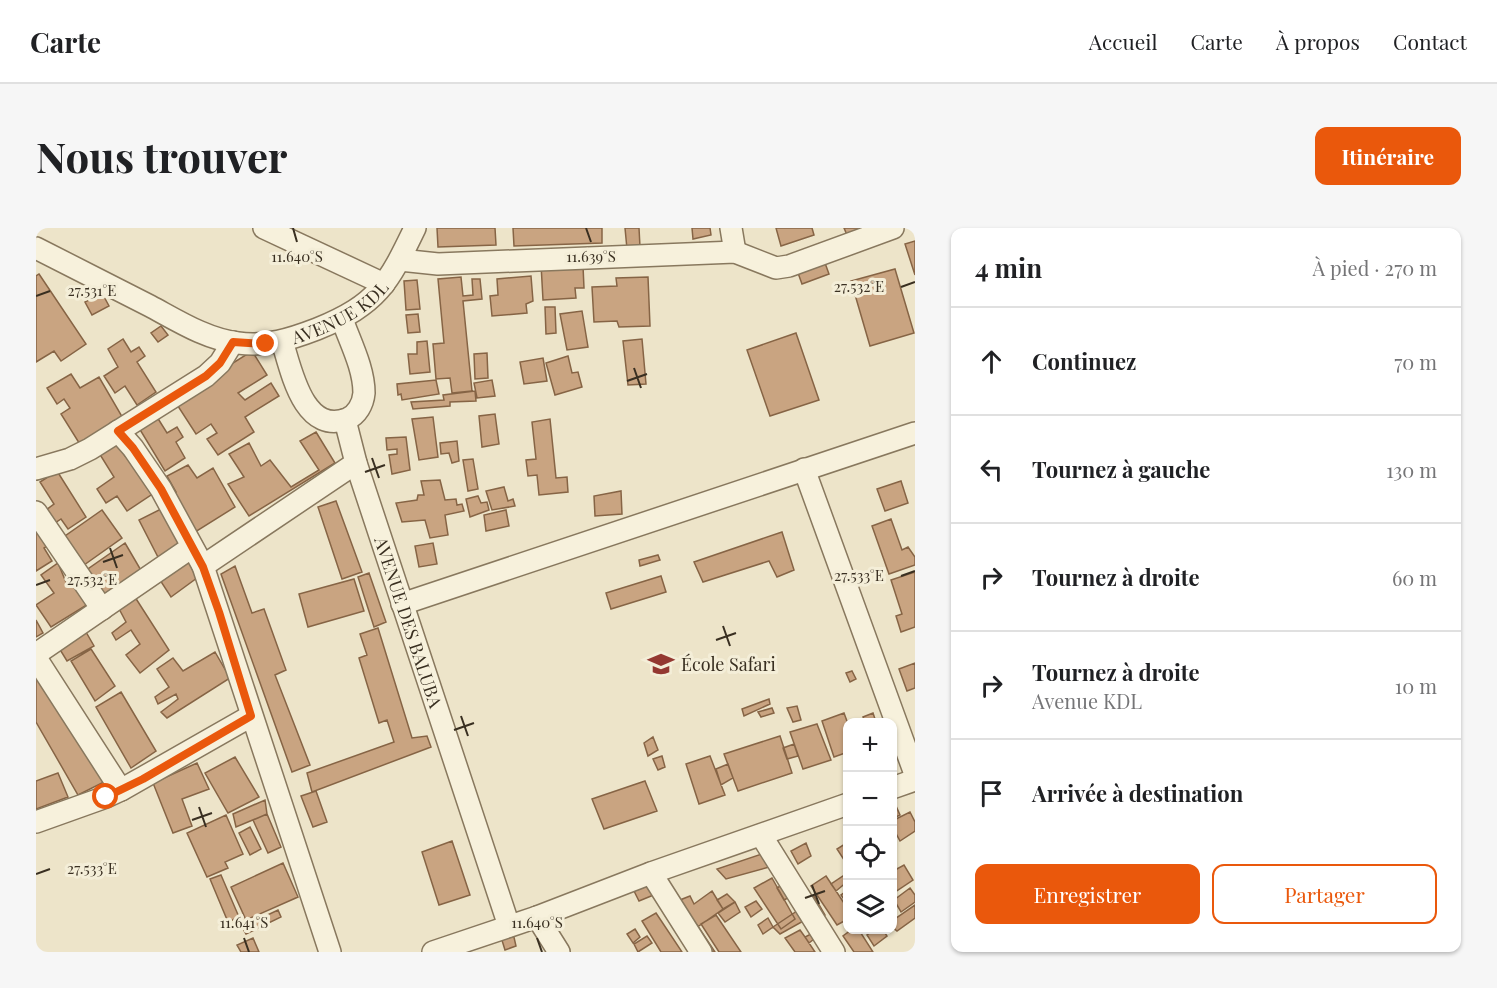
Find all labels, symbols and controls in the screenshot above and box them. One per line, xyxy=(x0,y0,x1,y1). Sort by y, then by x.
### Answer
text: Carte xyxy=(30,23,101,60)
text: Accueil xyxy=(1089,27,1157,55)
text: Carte xyxy=(1190,27,1243,55)
text: À propos xyxy=(1276,27,1360,55)
text: Contact xyxy=(1393,27,1467,55)
button: Itinéraire xyxy=(1315,127,1461,185)
text: Nous trouver xyxy=(36,128,287,184)
text: 11.640°S xyxy=(271,246,323,266)
text: 11.639°S xyxy=(566,246,616,266)
text: 4 min xyxy=(975,250,1042,285)
text: À pied · 270 m xyxy=(1313,254,1437,281)
street label: AVENUE KDL xyxy=(287,276,394,349)
text: 27.532°E xyxy=(834,276,884,296)
text: 27.531°E xyxy=(68,280,116,300)
route end xyxy=(252,330,278,356)
icon: ahead xyxy=(975,345,1008,378)
text: Continuez xyxy=(1032,346,1136,376)
text: 70 m xyxy=(1394,348,1437,375)
icon: left xyxy=(975,453,1008,486)
text: Tournez à gauche xyxy=(1032,454,1210,484)
text: 130 m xyxy=(1386,456,1437,483)
street label: AVENUE DES BALUBA xyxy=(369,533,448,711)
icon: right xyxy=(975,561,1008,594)
text: Tournez à droite xyxy=(1032,562,1200,592)
text: 60 m xyxy=(1392,564,1437,591)
text: 27.533°E xyxy=(834,565,884,585)
text: 27.532°E xyxy=(67,569,117,589)
school or university icon: École Safari xyxy=(646,649,676,679)
place label: École Safari xyxy=(681,652,776,676)
text: Tournez à droite xyxy=(1032,657,1200,687)
icon: right xyxy=(975,669,1008,702)
text: 10 m xyxy=(1395,672,1437,699)
text: Avenue KDL xyxy=(1032,687,1142,714)
map controls xyxy=(843,718,897,934)
button: + xyxy=(843,718,897,772)
button: − xyxy=(843,772,897,826)
icon: arrive xyxy=(975,777,1008,810)
text: Arrivée à destination xyxy=(1032,778,1243,808)
route start xyxy=(92,783,118,809)
button: locate xyxy=(843,826,897,880)
text: 27.533°E xyxy=(67,858,117,878)
button: Enregistrer xyxy=(975,864,1200,924)
button: Partager xyxy=(1212,864,1437,924)
button: layers xyxy=(843,880,897,934)
text: 11.641°S xyxy=(220,912,268,932)
text: 11.640°S xyxy=(511,912,563,932)

